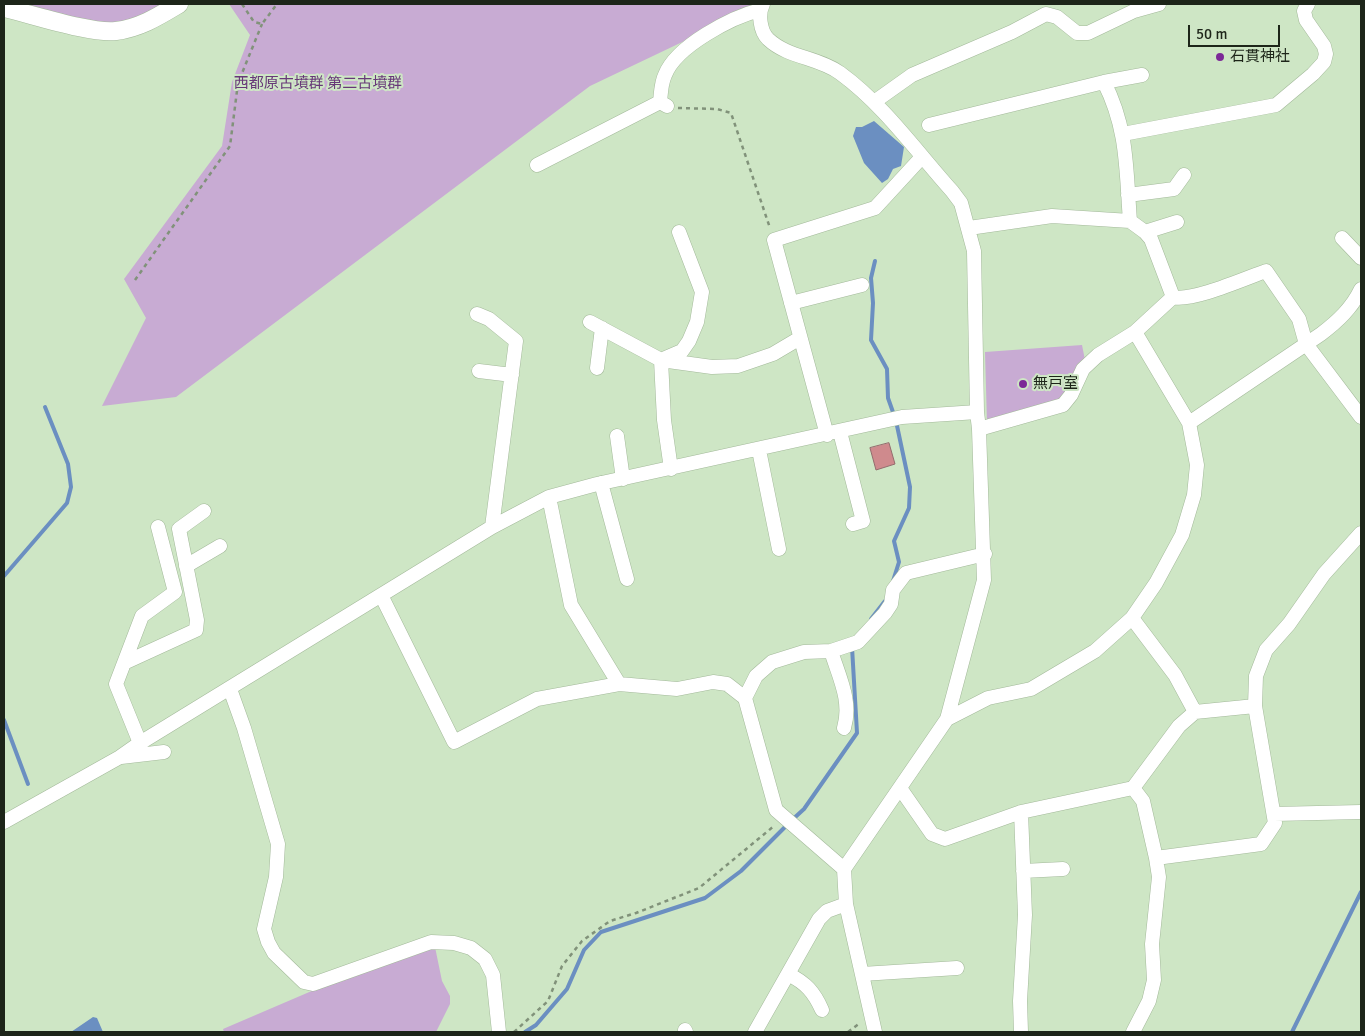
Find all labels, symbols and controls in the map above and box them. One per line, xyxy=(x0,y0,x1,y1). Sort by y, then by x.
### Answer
scale bar xyxy=(1190,15,1282,47)
text: 50 m xyxy=(1196,25,1227,43)
place label: 石貫神社 xyxy=(1230,48,1290,66)
marker: 石貫神社 xyxy=(1214,51,1226,63)
park label: 西都原古墳群 第二古墳群 xyxy=(234,75,402,93)
place label: 無戸室 xyxy=(1033,375,1078,393)
marker: 無戸室 xyxy=(1017,378,1029,390)

